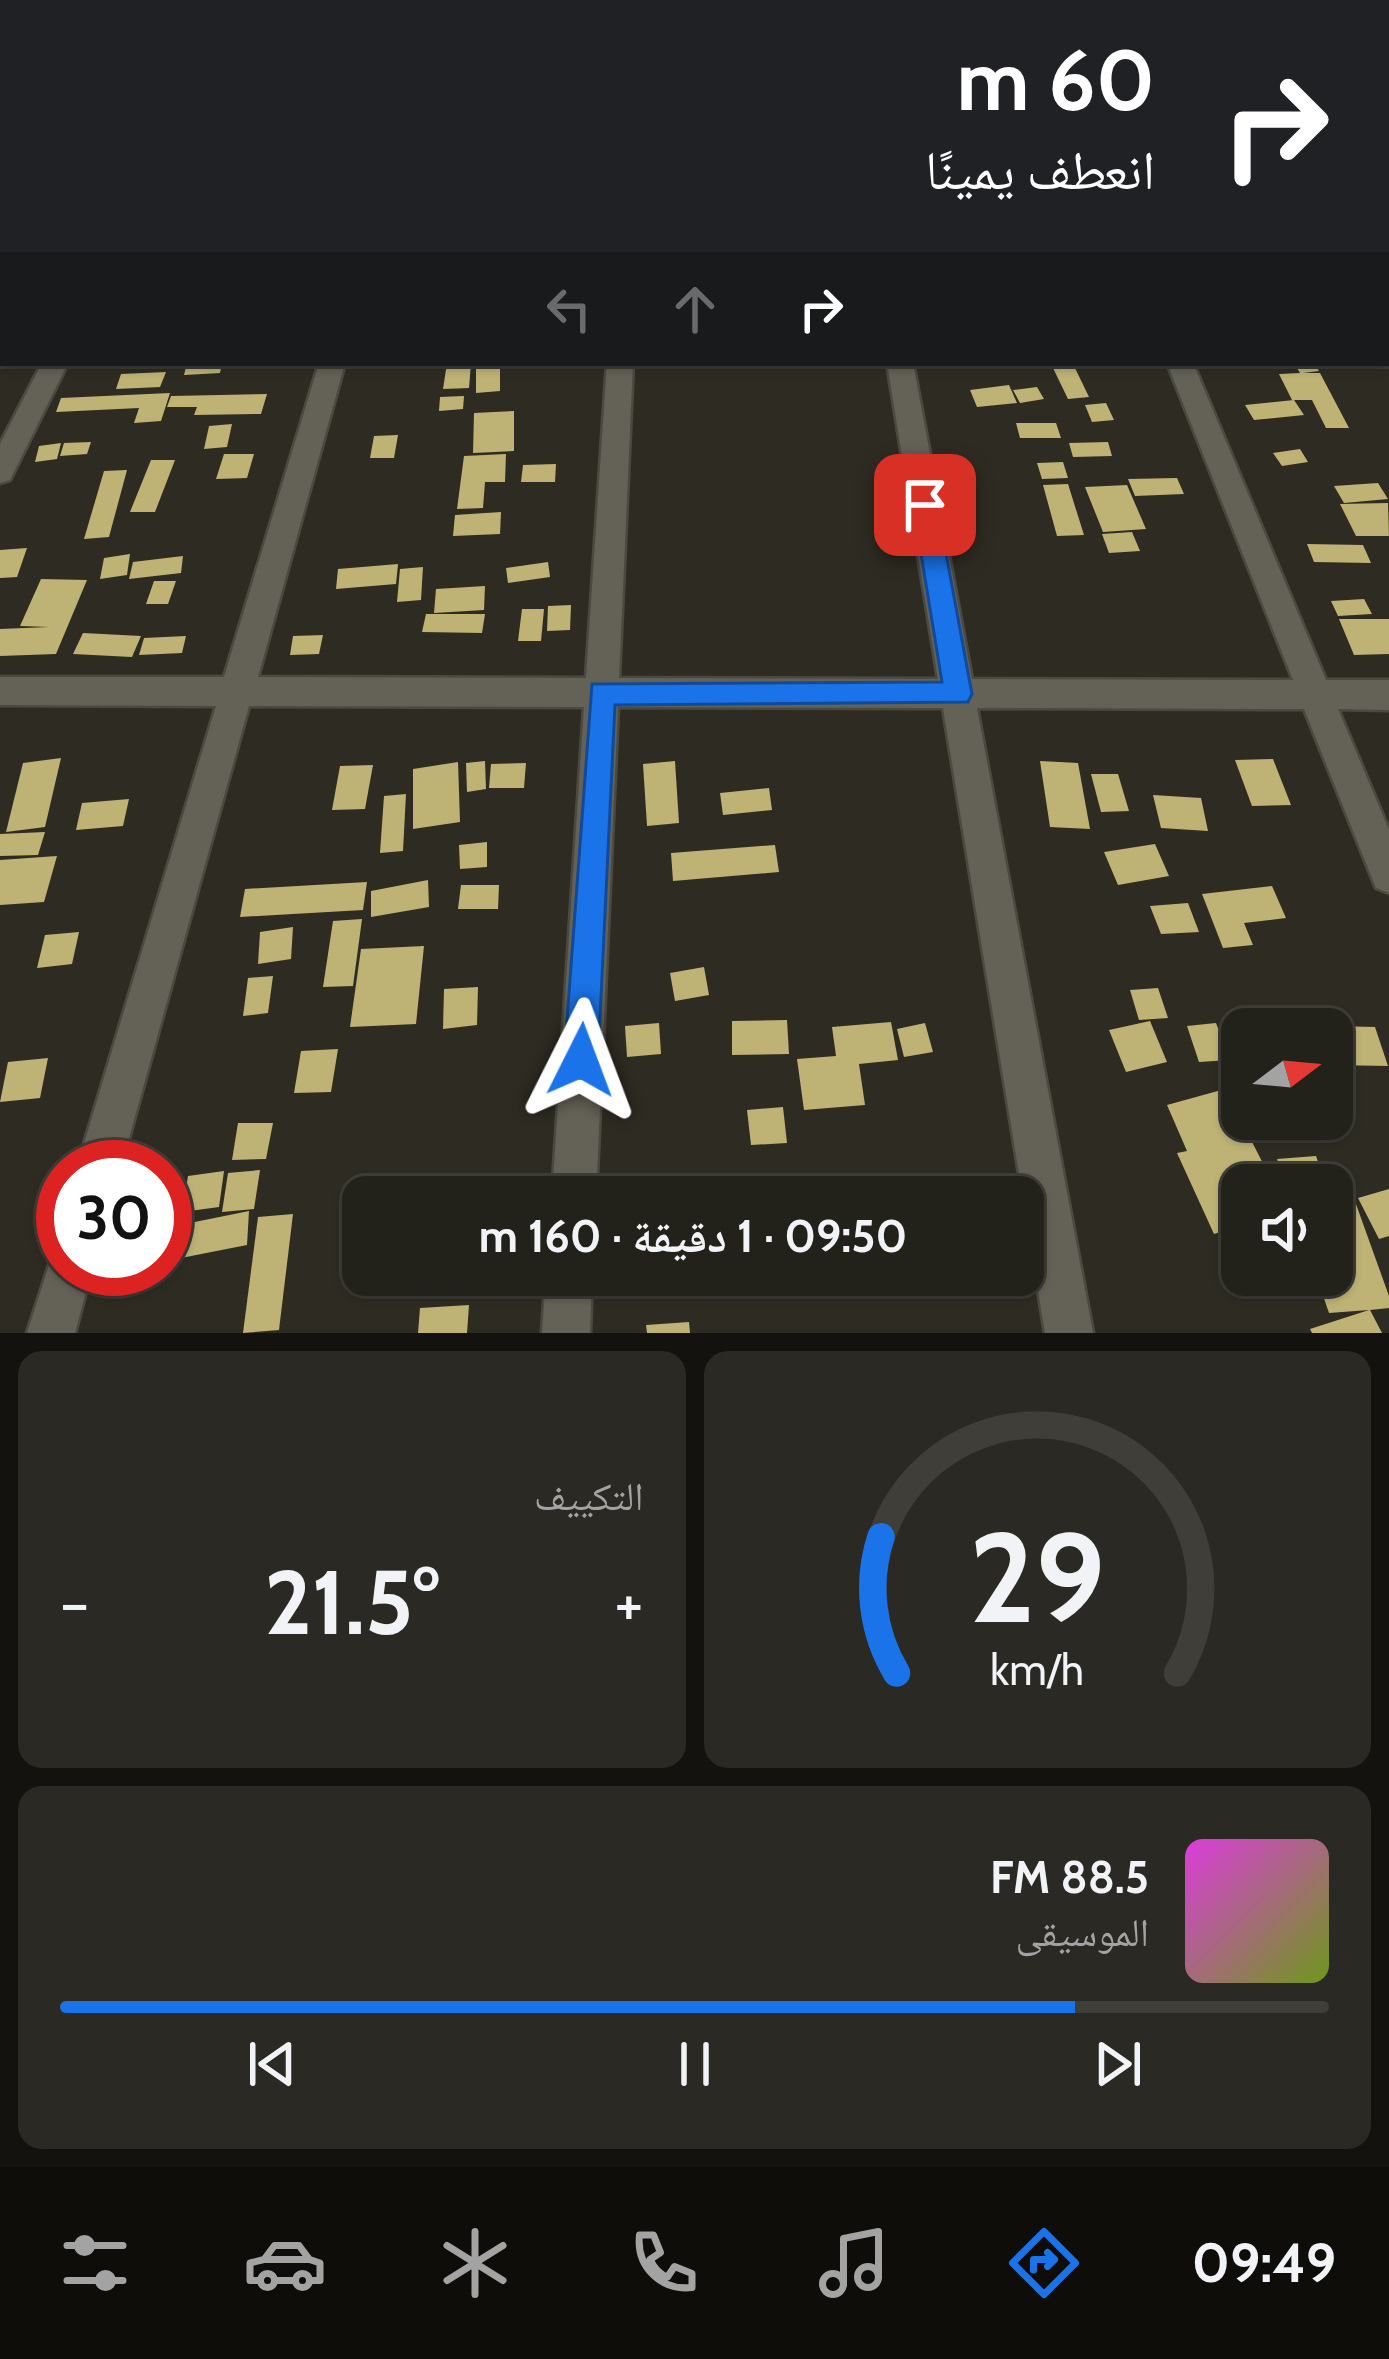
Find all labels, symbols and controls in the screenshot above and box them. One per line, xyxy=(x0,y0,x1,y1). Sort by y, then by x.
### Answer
text: 60 m xyxy=(957,29,1155,131)
icon: right xyxy=(1197,48,1353,204)
text: انعطف يمينًا xyxy=(925,137,1155,203)
icon: left xyxy=(536,276,602,342)
icon: ahead xyxy=(662,276,728,342)
icon: right xyxy=(788,276,854,342)
pin xyxy=(874,454,976,556)
icon: arrive xyxy=(892,472,958,538)
position arrow xyxy=(518,997,644,1123)
north arrow xyxy=(1221,1008,1353,1140)
map controls xyxy=(1221,1008,1353,1296)
speed limit sign: 30 xyxy=(36,1140,192,1296)
button: sound xyxy=(1221,1164,1353,1296)
text: 09:50 · 1 دقيقة · 160 m xyxy=(479,1209,907,1263)
text: التكييف xyxy=(534,1472,644,1520)
text: 29 xyxy=(969,1502,1105,1653)
text: 21.5° xyxy=(264,1547,439,1657)
text: − xyxy=(60,1562,89,1643)
text: + xyxy=(614,1562,643,1643)
text: km/h xyxy=(990,1643,1084,1695)
text: 88.5 FM xyxy=(990,1850,1149,1904)
text: الموسيقى xyxy=(1016,1908,1149,1956)
icon: previous xyxy=(239,2031,305,2097)
icon: pause xyxy=(662,2031,728,2097)
icon: next xyxy=(1085,2031,1151,2097)
icon: filters xyxy=(53,2221,137,2305)
icon: car xyxy=(243,2221,327,2305)
icon: climate xyxy=(433,2221,517,2305)
icon: phone xyxy=(622,2221,706,2305)
icon: music xyxy=(812,2221,896,2305)
icon: directions xyxy=(1002,2221,1086,2305)
text: 09:49 xyxy=(1192,2230,1336,2296)

